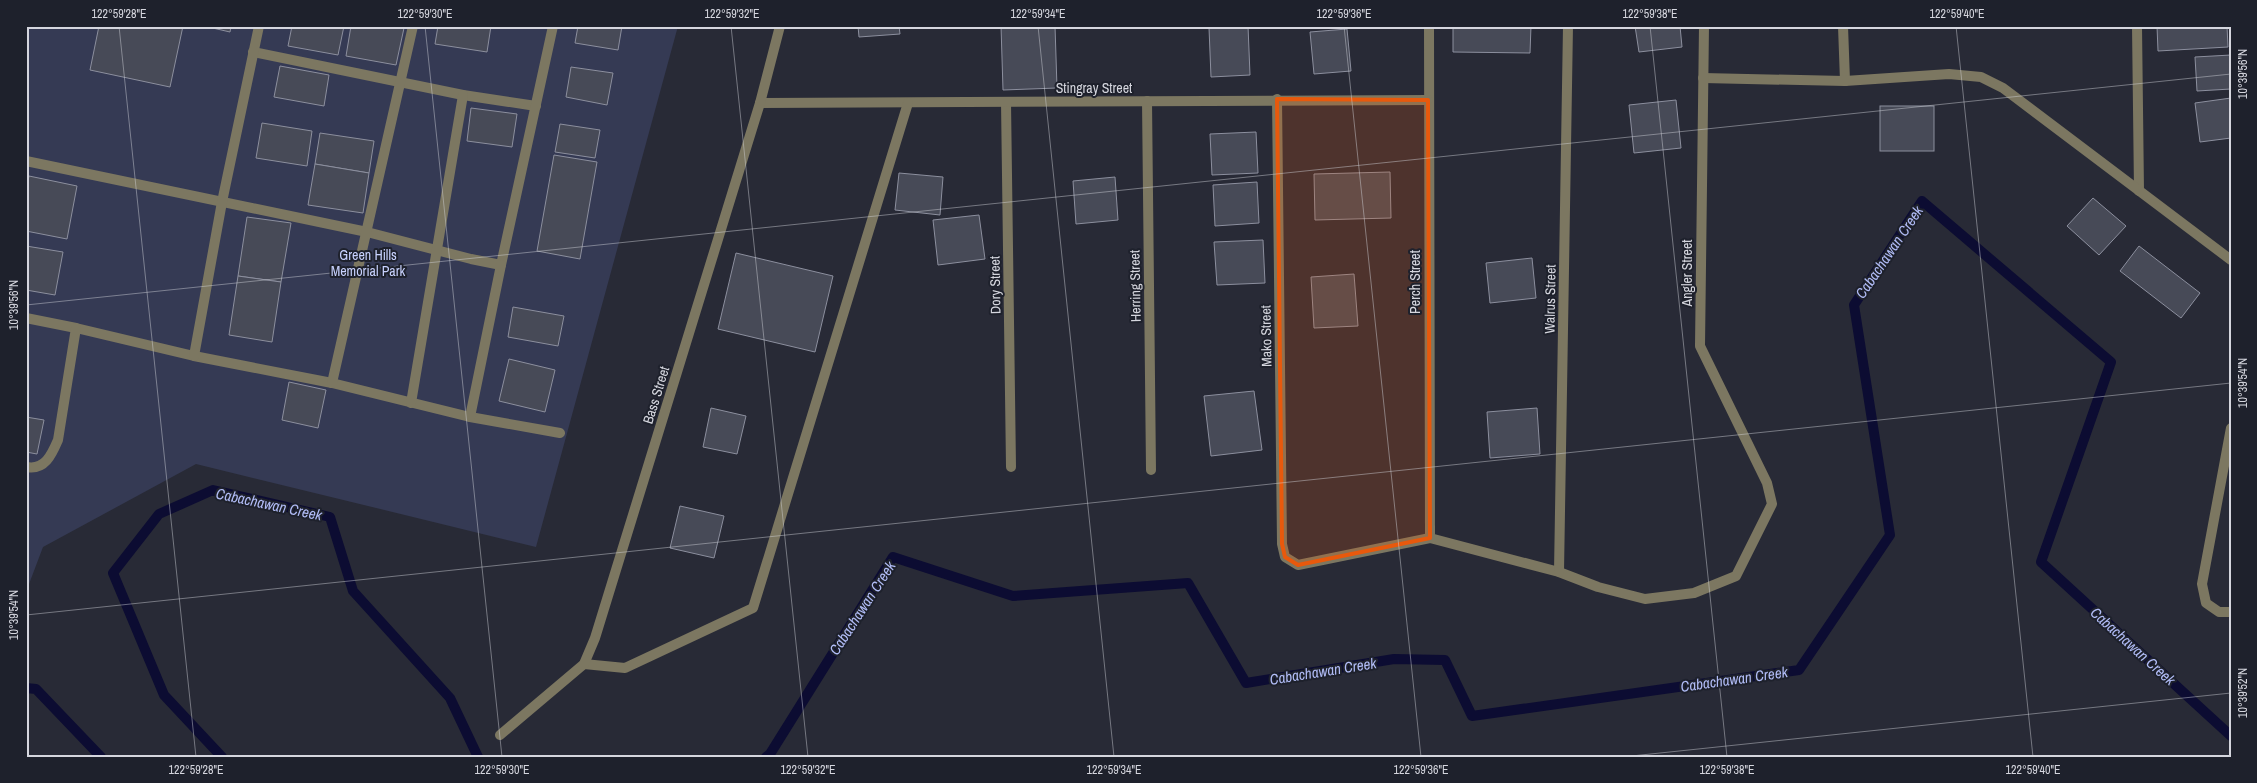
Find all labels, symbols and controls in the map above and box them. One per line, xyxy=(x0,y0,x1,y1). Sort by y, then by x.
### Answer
text: 122°59'28"E xyxy=(91,6,147,22)
text: 122°59'30"E xyxy=(397,6,453,22)
text: 122°59'32"E xyxy=(704,6,760,22)
text: 122°59'34"E xyxy=(1010,6,1066,22)
text: 122°59'36"E xyxy=(1316,6,1372,22)
text: 122°59'38"E xyxy=(1622,6,1678,22)
text: 122°59'40"E xyxy=(1929,6,1985,22)
text: 10°39'56"N xyxy=(2235,49,2251,99)
street label: Stingray Street xyxy=(1056,79,1132,97)
water label: Cabachawan Creek xyxy=(1850,201,1928,303)
street label: Angler Street xyxy=(1678,239,1696,308)
park label: Green Hills Memorial Park xyxy=(331,246,406,280)
street label: Herring Street xyxy=(1125,250,1145,322)
street label: Perch Street xyxy=(1406,250,1424,314)
street label: Dory Street xyxy=(985,256,1005,314)
street label: Walrus Street xyxy=(1540,264,1560,334)
text: 10°39'56"N xyxy=(6,280,22,330)
street label: Mako Street xyxy=(1256,305,1276,367)
text: 10°39'54"N xyxy=(2235,358,2251,408)
street label: Bass Street xyxy=(639,364,673,426)
water label: Cabachawan Creek xyxy=(214,482,325,526)
water label: Cabachawan Creek xyxy=(824,556,901,659)
text: 10°39'54"N xyxy=(6,590,22,640)
water label: Cabachawan Creek xyxy=(2086,602,2181,691)
water label: Cabachawan Creek xyxy=(1268,652,1379,690)
water label: Cabachawan Creek xyxy=(1679,661,1790,697)
text: 10°39'52"N xyxy=(2235,668,2251,718)
text: 122°59'28"E xyxy=(168,762,224,778)
text: 122°59'30"E xyxy=(474,762,530,778)
text: 122°59'32"E xyxy=(780,762,836,778)
text: 122°59'34"E xyxy=(1086,762,1142,778)
text: 122°59'36"E xyxy=(1393,762,1449,778)
text: 122°59'38"E xyxy=(1699,762,1755,778)
text: 122°59'40"E xyxy=(2005,762,2061,778)

